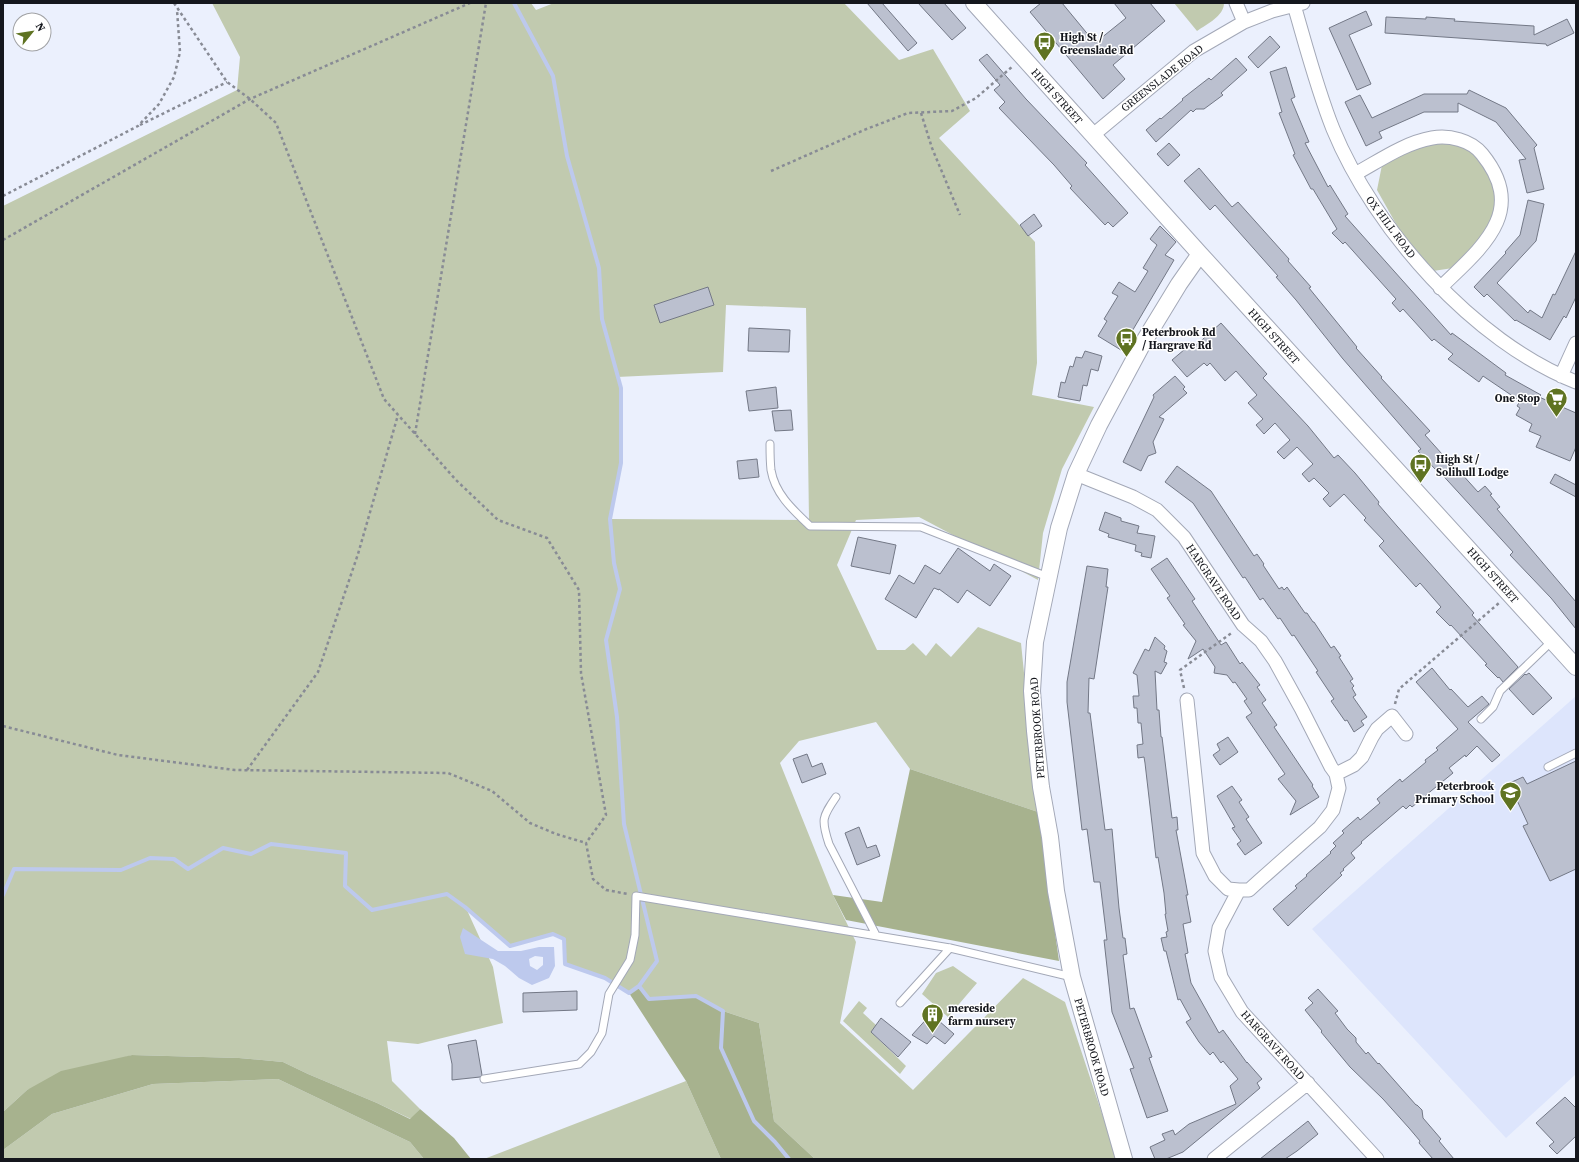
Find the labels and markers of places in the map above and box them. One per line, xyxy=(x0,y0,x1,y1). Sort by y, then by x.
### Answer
bus stop icon: High St / Greenslade Rd xyxy=(1032,30,1058,63)
place label: High St / Greenslade Rd xyxy=(1060,30,1134,58)
bus stop icon: Peterbrook Rd / Hargrave Rd xyxy=(1113,325,1139,358)
place label: Peterbrook Rd / Hargrave Rd xyxy=(1142,325,1216,353)
supermarket icon: One Stop xyxy=(1543,385,1569,418)
place label: One Stop xyxy=(1495,391,1540,406)
bus stop icon: High St / Solihull Lodge xyxy=(1407,452,1433,485)
place label: High St / Solihull Lodge xyxy=(1436,452,1509,480)
place label: Peterbrook Primary School xyxy=(1415,779,1494,807)
school or university icon: Peterbrook Primary School xyxy=(1497,779,1523,812)
building icon: mereside farm nursery xyxy=(920,1001,946,1034)
place label: mereside farm nursery xyxy=(948,1001,1016,1029)

